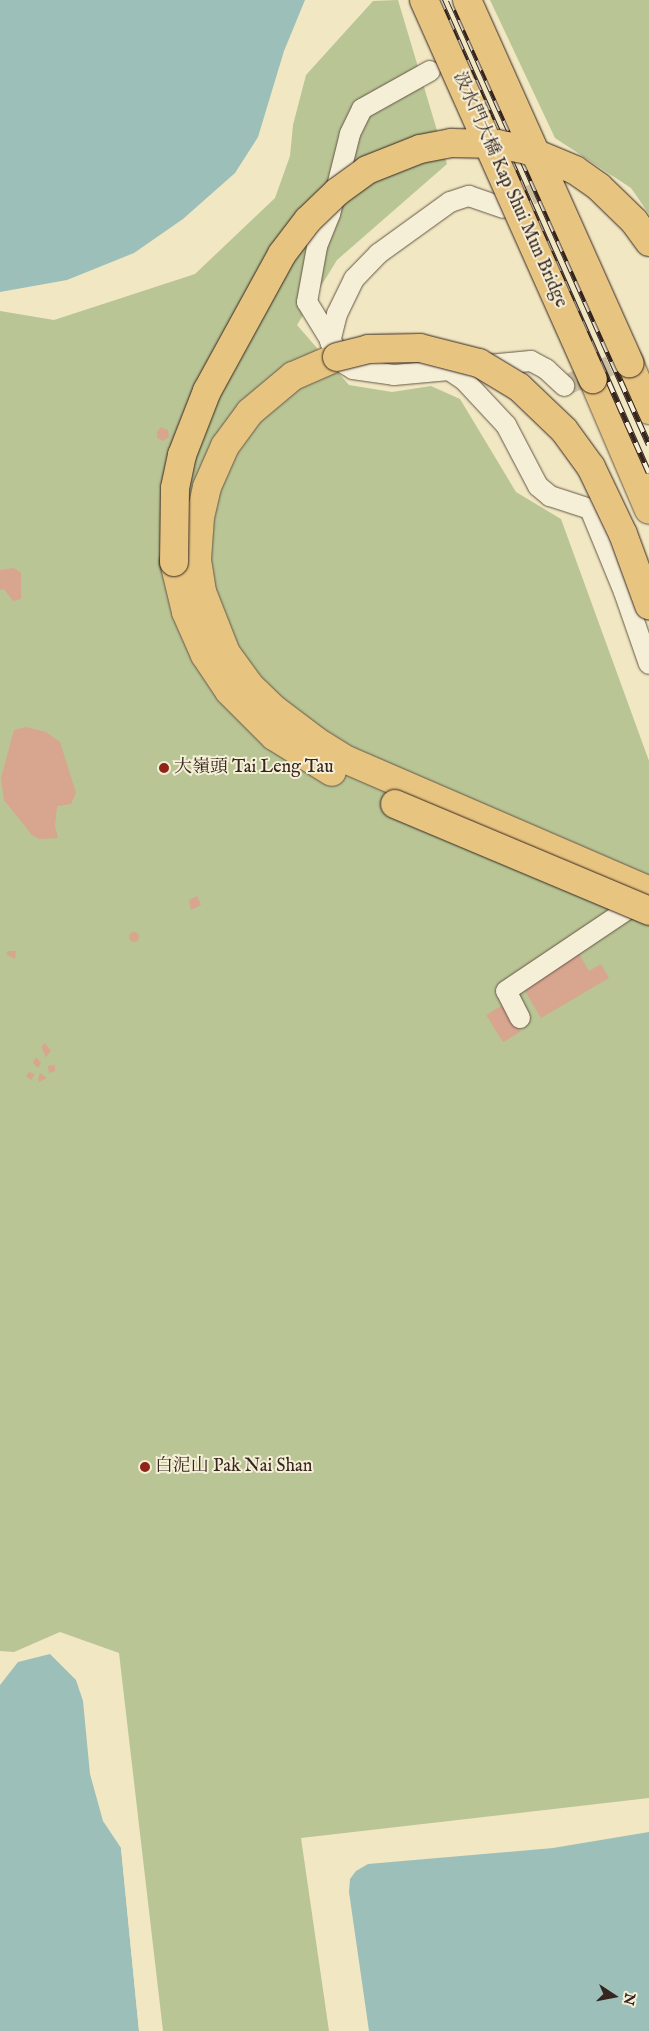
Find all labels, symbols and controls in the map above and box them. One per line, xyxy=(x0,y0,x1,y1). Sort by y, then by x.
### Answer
street label: 汲水門大橋 Kap Shui Mun Bridge xyxy=(447,69,571,311)
place label: 大嶺頭 Tai Leng Tau xyxy=(174,757,334,779)
marker: 大嶺頭 Tai Leng Tau xyxy=(158,762,170,774)
place label: 白泥山 Pak Nai Shan xyxy=(155,1456,312,1478)
marker: 白泥山 Pak Nai Shan xyxy=(139,1461,151,1473)
north arrow xyxy=(589,1971,639,2021)
text: N xyxy=(619,1991,639,2007)

